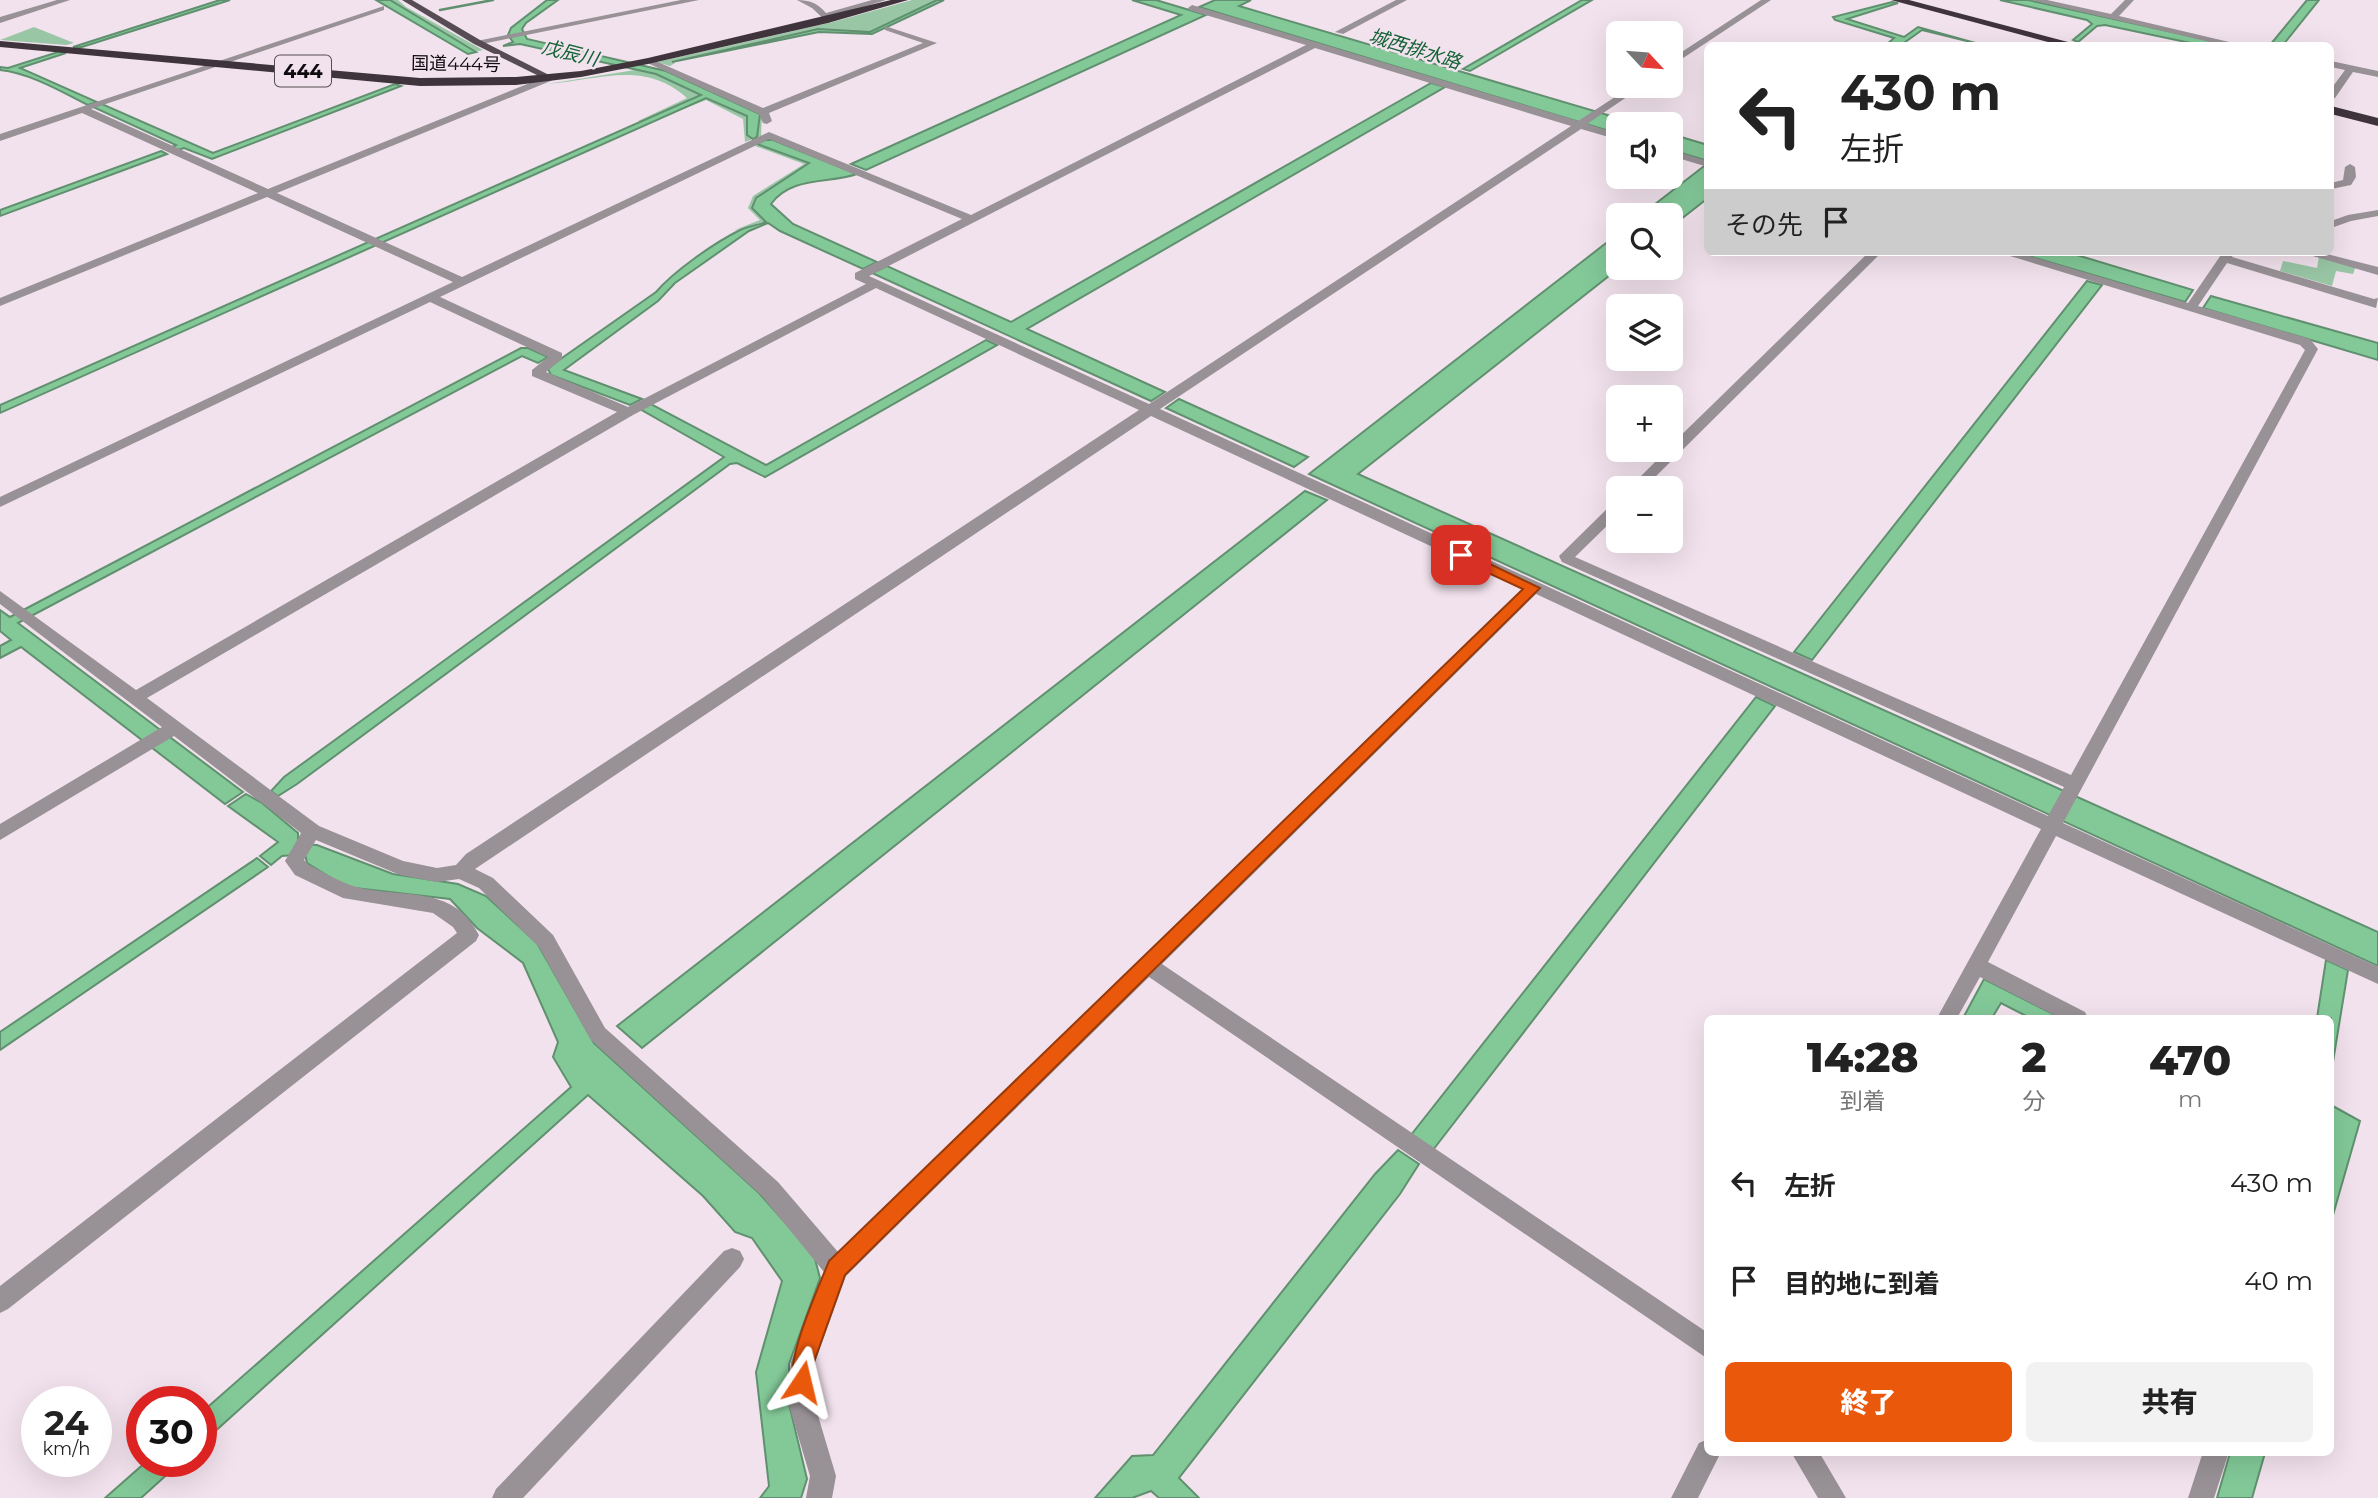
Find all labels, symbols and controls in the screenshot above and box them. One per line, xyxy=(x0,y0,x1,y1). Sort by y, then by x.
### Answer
north arrow xyxy=(1606,21,1684,98)
map controls xyxy=(1606,21,1683,553)
water label: 城西排水路 xyxy=(1366,24,1466,74)
water label: 戊辰川 xyxy=(540,35,602,72)
street label: 国道444号 xyxy=(411,52,501,76)
road number: 444 xyxy=(275,55,331,86)
text: 430 m xyxy=(1840,63,2001,122)
icon: left xyxy=(1725,70,1816,161)
button: sound xyxy=(1606,112,1683,189)
text: 左折 xyxy=(1840,129,1904,168)
button: search xyxy=(1606,203,1683,280)
icon: arrive xyxy=(1817,203,1855,241)
text: その先 xyxy=(1725,209,1803,241)
button: layers xyxy=(1606,294,1683,371)
button: + xyxy=(1606,385,1683,462)
button: − xyxy=(1606,476,1683,553)
pin xyxy=(1431,525,1491,585)
icon: arrive xyxy=(1442,536,1480,574)
text: 14:28 xyxy=(1807,1031,1919,1083)
text: 2 xyxy=(2021,1031,2046,1083)
text: 470 xyxy=(2149,1034,2231,1086)
text: m xyxy=(2178,1085,2202,1113)
text: 到着 xyxy=(1840,1087,1886,1115)
text: 分 xyxy=(2022,1087,2045,1115)
icon: left xyxy=(1725,1164,1763,1202)
text: 430 m xyxy=(2230,1167,2313,1199)
text: 左折 xyxy=(1784,1170,1836,1202)
icon: arrive xyxy=(1725,1262,1763,1300)
text: 40 m xyxy=(2244,1265,2313,1297)
text: 目的地に到着 xyxy=(1784,1268,1940,1300)
position arrow xyxy=(765,1345,839,1419)
button: 終了 xyxy=(1725,1362,2012,1442)
button: 共有 xyxy=(2026,1362,2313,1442)
speed limit sign: 30 xyxy=(126,1386,217,1477)
text: 24 xyxy=(44,1401,89,1444)
text: km/h xyxy=(42,1438,91,1460)

